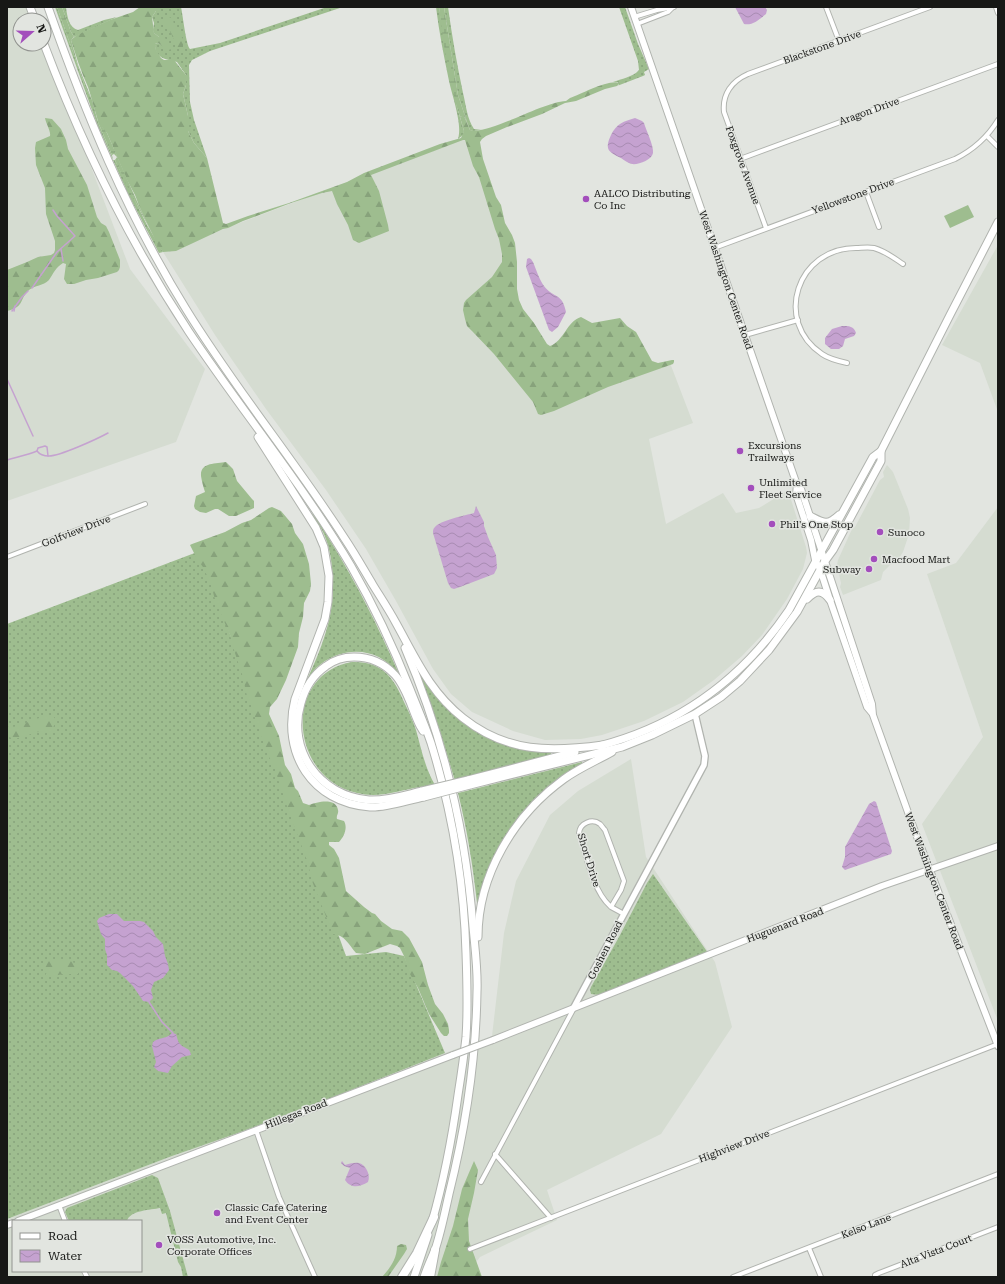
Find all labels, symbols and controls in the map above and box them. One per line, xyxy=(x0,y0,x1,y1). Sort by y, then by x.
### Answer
north arrow xyxy=(12,12,52,52)
text: N xyxy=(33,23,49,35)
street label: Blackstone Drive xyxy=(782,28,863,66)
street label: Aragon Drive xyxy=(837,95,901,127)
street label: Foxgrove Avenue xyxy=(724,124,762,206)
street label: Yellowstone Drive xyxy=(810,176,896,216)
place label: AALCO Distributing Co Inc xyxy=(594,188,691,211)
marker: AALCO Distributing Co Inc xyxy=(581,194,591,204)
street label: West Washington Center Road xyxy=(697,209,755,352)
place label: Excursions Trailways xyxy=(748,440,801,463)
marker: Excursions Trailways xyxy=(735,446,745,456)
place label: Unlimited Fleet Service xyxy=(759,477,822,500)
marker: Unlimited Fleet Service xyxy=(746,483,756,493)
street label: Golfview Drive xyxy=(40,513,112,549)
marker: Phil's One Stop xyxy=(767,519,777,529)
place label: Phil's One Stop xyxy=(780,519,854,530)
marker: Sunoco xyxy=(875,527,885,537)
place label: Sunoco xyxy=(888,527,925,538)
marker: Macfood Mart xyxy=(869,554,879,564)
place label: Macfood Mart xyxy=(882,554,951,565)
place label: Subway xyxy=(823,564,861,575)
marker: Subway xyxy=(864,564,874,574)
street label: West Washington Center Road xyxy=(903,811,966,952)
street label: Short Drive xyxy=(576,832,603,889)
street label: Huguenard Road xyxy=(745,905,825,945)
street label: Goshen Road xyxy=(585,918,625,981)
street label: Hillegas Road xyxy=(263,1097,329,1131)
street label: Highview Drive xyxy=(697,1127,771,1165)
place label: Classic Cafe Catering and Event Center xyxy=(225,1202,327,1225)
marker: Classic Cafe Catering and Event Center xyxy=(212,1208,222,1218)
street label: Kelso Lane xyxy=(839,1211,893,1241)
legend xyxy=(12,1220,142,1272)
text: Road xyxy=(48,1229,78,1243)
street label: Alta Vista Court xyxy=(899,1232,974,1270)
place label: VOSS Automotive, Inc. Corporate Offices xyxy=(167,1234,276,1257)
marker: VOSS Automotive, Inc. Corporate Offices xyxy=(154,1240,164,1250)
text: Water xyxy=(48,1249,82,1263)

